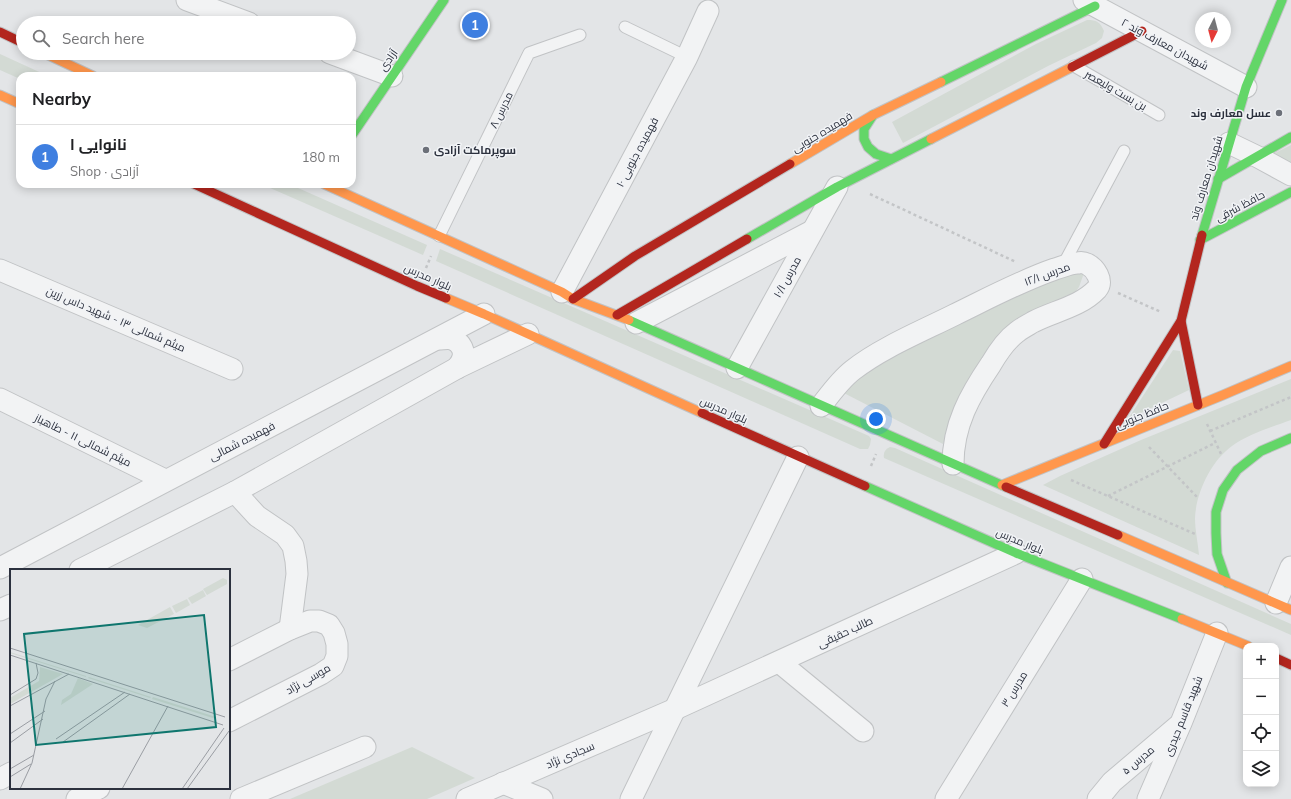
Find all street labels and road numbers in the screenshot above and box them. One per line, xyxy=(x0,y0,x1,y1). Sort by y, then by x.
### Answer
street label: شهیدان معارف وند ۲ xyxy=(1119,15,1211,73)
street label: آزادی xyxy=(375,46,401,74)
street label: بن بست ولیعصر xyxy=(1082,66,1150,113)
street label: مدرس ۸ xyxy=(486,89,516,131)
street label: فهمیده جنوبی xyxy=(789,108,855,156)
street label: فهمیده جنوبی ۱۰ xyxy=(613,115,661,189)
street label: شهیدان معارف وند xyxy=(1186,134,1226,222)
street label: حافظ شرقی xyxy=(1213,187,1267,225)
street label: مدرس ۱۰/۱ xyxy=(770,254,804,300)
street label: مدرس ۱۲/۱ xyxy=(1022,259,1072,289)
street label: بلوار مدرس xyxy=(402,260,454,294)
street label: میثم شمالی ۱۳ - شهید داس زرین xyxy=(44,283,188,356)
street label: بلوار مدرس xyxy=(698,393,750,427)
street label: حافظ جنوبی xyxy=(1113,398,1171,432)
street label: میثم شمالی ۱۱ - طاهباز xyxy=(31,410,134,470)
street label: فهمیده شمالی xyxy=(207,418,277,464)
street label: بلوار مدرس xyxy=(994,525,1046,557)
street label: طالب حقیقی xyxy=(815,613,875,651)
street label: موسی نژاد xyxy=(283,661,333,697)
street label: مدرس ۳ xyxy=(998,669,1030,709)
street label: شهید قاسم حیدری xyxy=(1161,674,1206,759)
street label: سجادی نژاد xyxy=(544,738,596,772)
street label: مدرس ۵ xyxy=(1119,742,1157,778)

